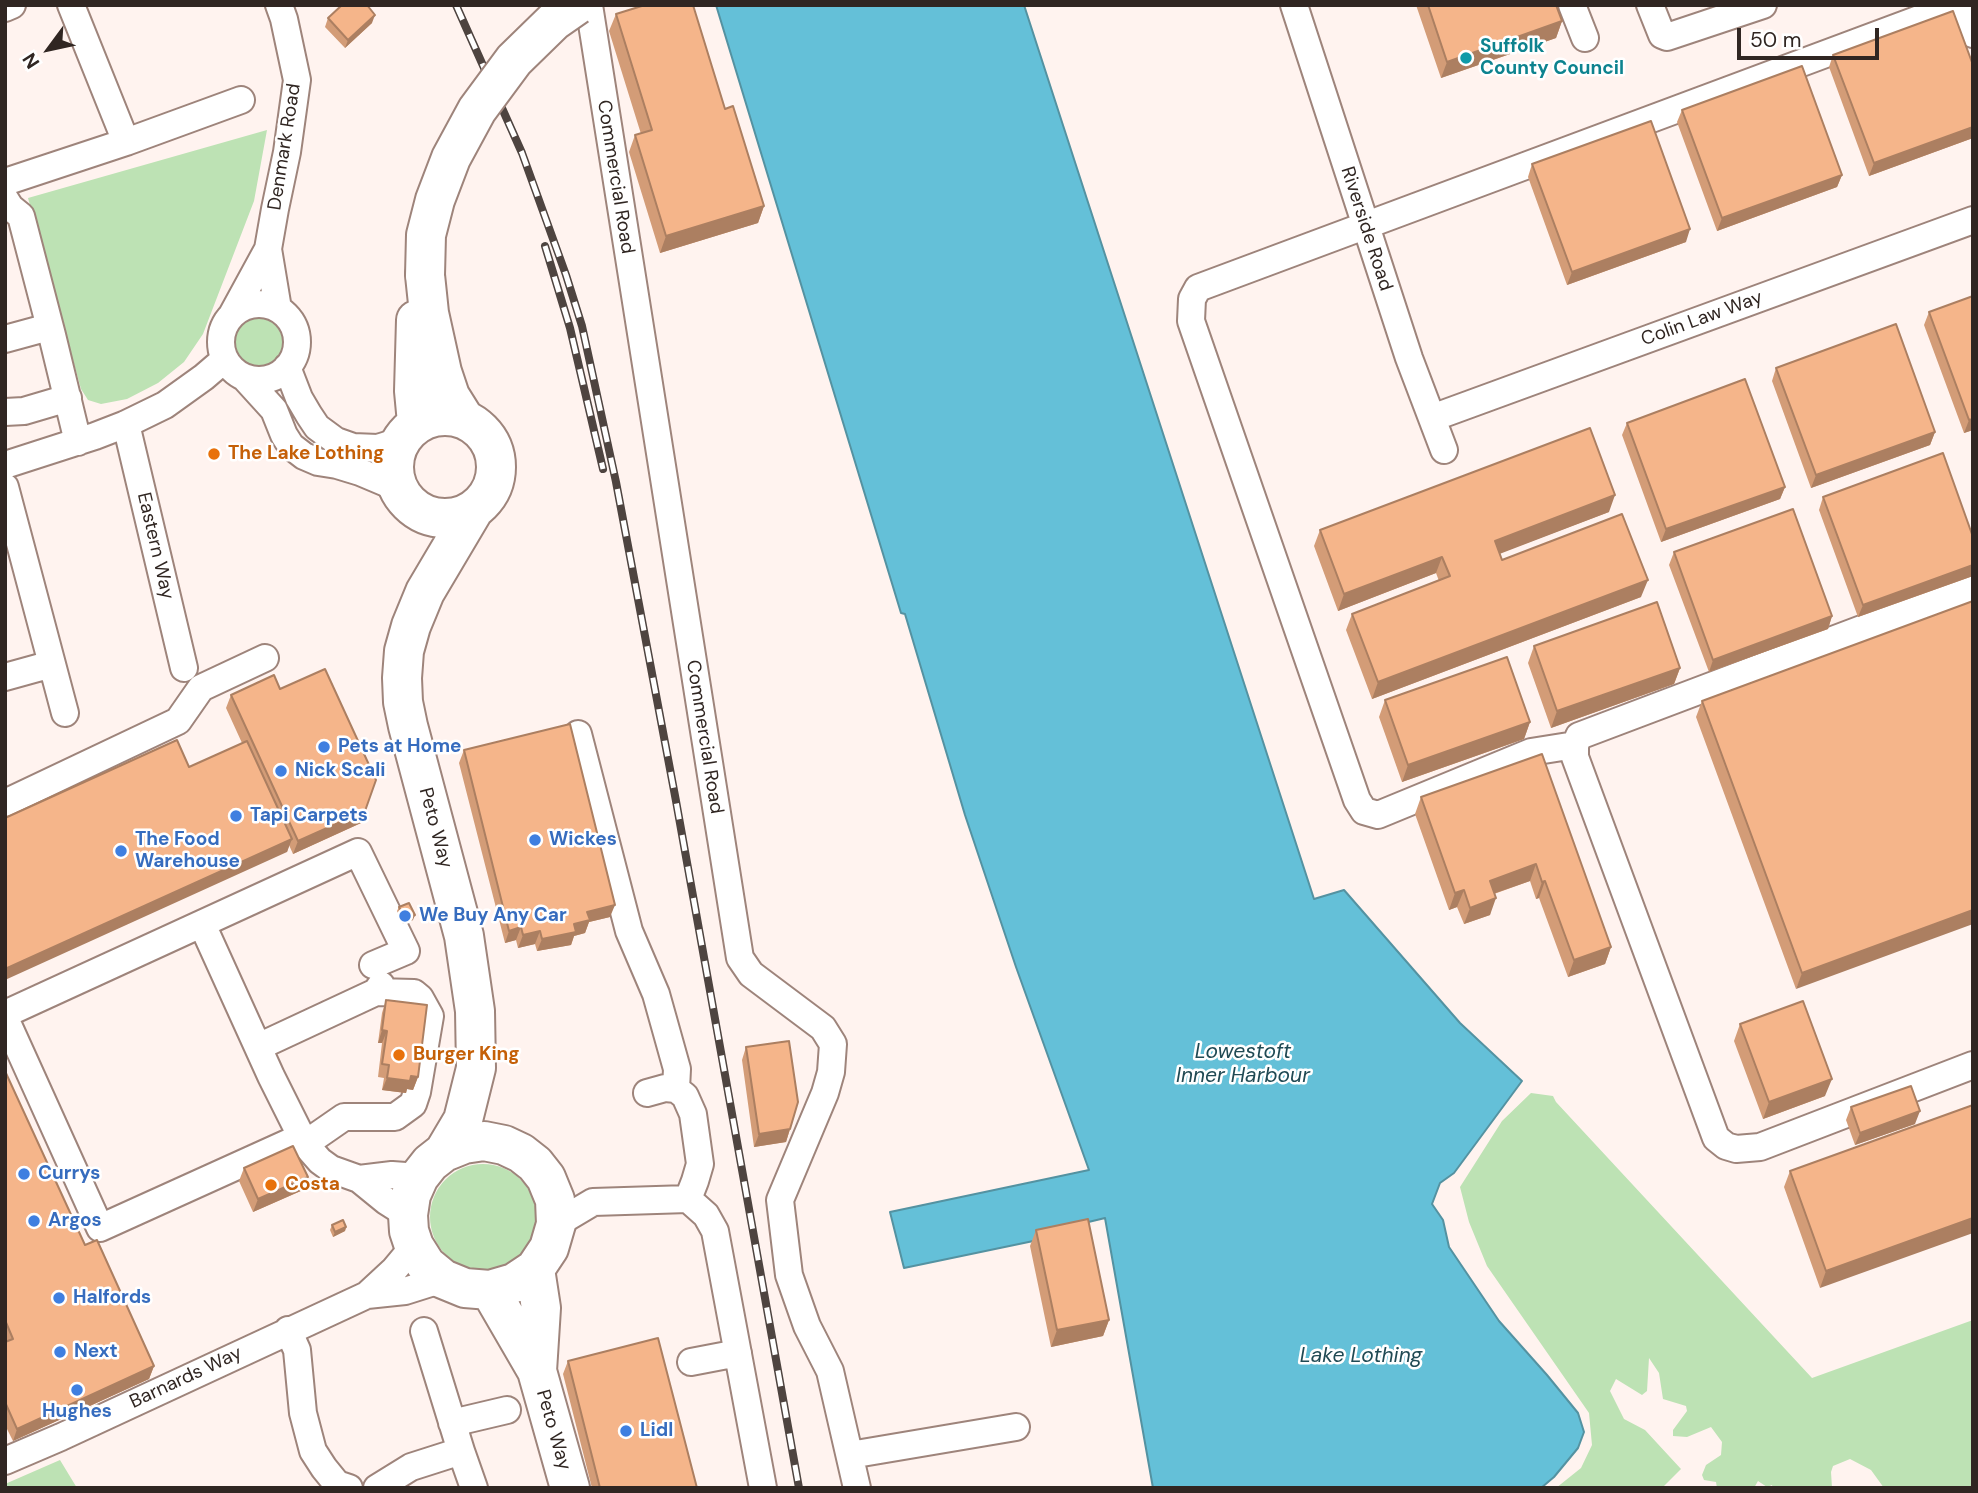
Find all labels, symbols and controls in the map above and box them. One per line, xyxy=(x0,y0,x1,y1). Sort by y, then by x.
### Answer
north arrow xyxy=(14,14,84,84)
scale bar xyxy=(1740,14,1882,58)
text: 50 m xyxy=(1750,26,1801,54)
place label: Suffolk County Council xyxy=(1480,36,1624,80)
text: N xyxy=(17,48,45,73)
marker: Suffolk County Council xyxy=(1458,50,1474,66)
street label: Denmark Road xyxy=(264,82,306,212)
street label: Commercial Road xyxy=(592,98,638,256)
street label: Riverside Road xyxy=(1335,164,1397,294)
street label: Colin Law Way xyxy=(1638,286,1766,352)
place label: The Lake Lothing xyxy=(228,443,384,465)
marker: The Lake Lothing xyxy=(206,446,222,462)
street label: Eastern Way xyxy=(132,490,178,602)
street label: Commercial Road xyxy=(681,658,727,816)
place label: Pets at Home xyxy=(338,736,461,758)
marker: Pets at Home xyxy=(316,739,332,755)
place label: Nick Scali xyxy=(295,760,385,782)
marker: Nick Scali xyxy=(273,763,289,779)
street label: Peto Way xyxy=(413,785,457,871)
place label: Tapi Carpets xyxy=(250,805,368,827)
marker: Tapi Carpets xyxy=(228,808,244,824)
place label: The Food Warehouse xyxy=(135,829,240,873)
place label: Wickes xyxy=(549,829,617,851)
marker: Wickes xyxy=(527,832,543,848)
marker: The Food Warehouse xyxy=(113,843,129,859)
place label: We Buy Any Car xyxy=(419,905,567,927)
marker: We Buy Any Car xyxy=(397,908,413,924)
water label: Lowestoft Inner Harbour xyxy=(1176,1039,1310,1089)
place label: Burger King xyxy=(413,1044,520,1066)
marker: Burger King xyxy=(391,1047,407,1063)
place label: Currys xyxy=(38,1163,100,1185)
marker: Currys xyxy=(16,1166,32,1182)
place label: Costa xyxy=(285,1174,340,1196)
marker: Costa xyxy=(263,1177,279,1193)
place label: Argos xyxy=(48,1210,102,1232)
marker: Argos xyxy=(26,1213,42,1229)
place label: Halfords xyxy=(73,1287,151,1309)
marker: Halfords xyxy=(51,1290,67,1306)
place label: Next xyxy=(74,1341,118,1363)
street label: Barnards Way xyxy=(126,1342,246,1414)
water label: Lake Lothing xyxy=(1300,1343,1422,1369)
marker: Next xyxy=(52,1344,68,1360)
marker: Hughes xyxy=(69,1382,85,1398)
street label: Peto Way xyxy=(531,1387,575,1473)
place label: Hughes xyxy=(42,1401,112,1423)
place label: Lidl xyxy=(640,1420,673,1442)
marker: Lidl xyxy=(618,1423,634,1439)

